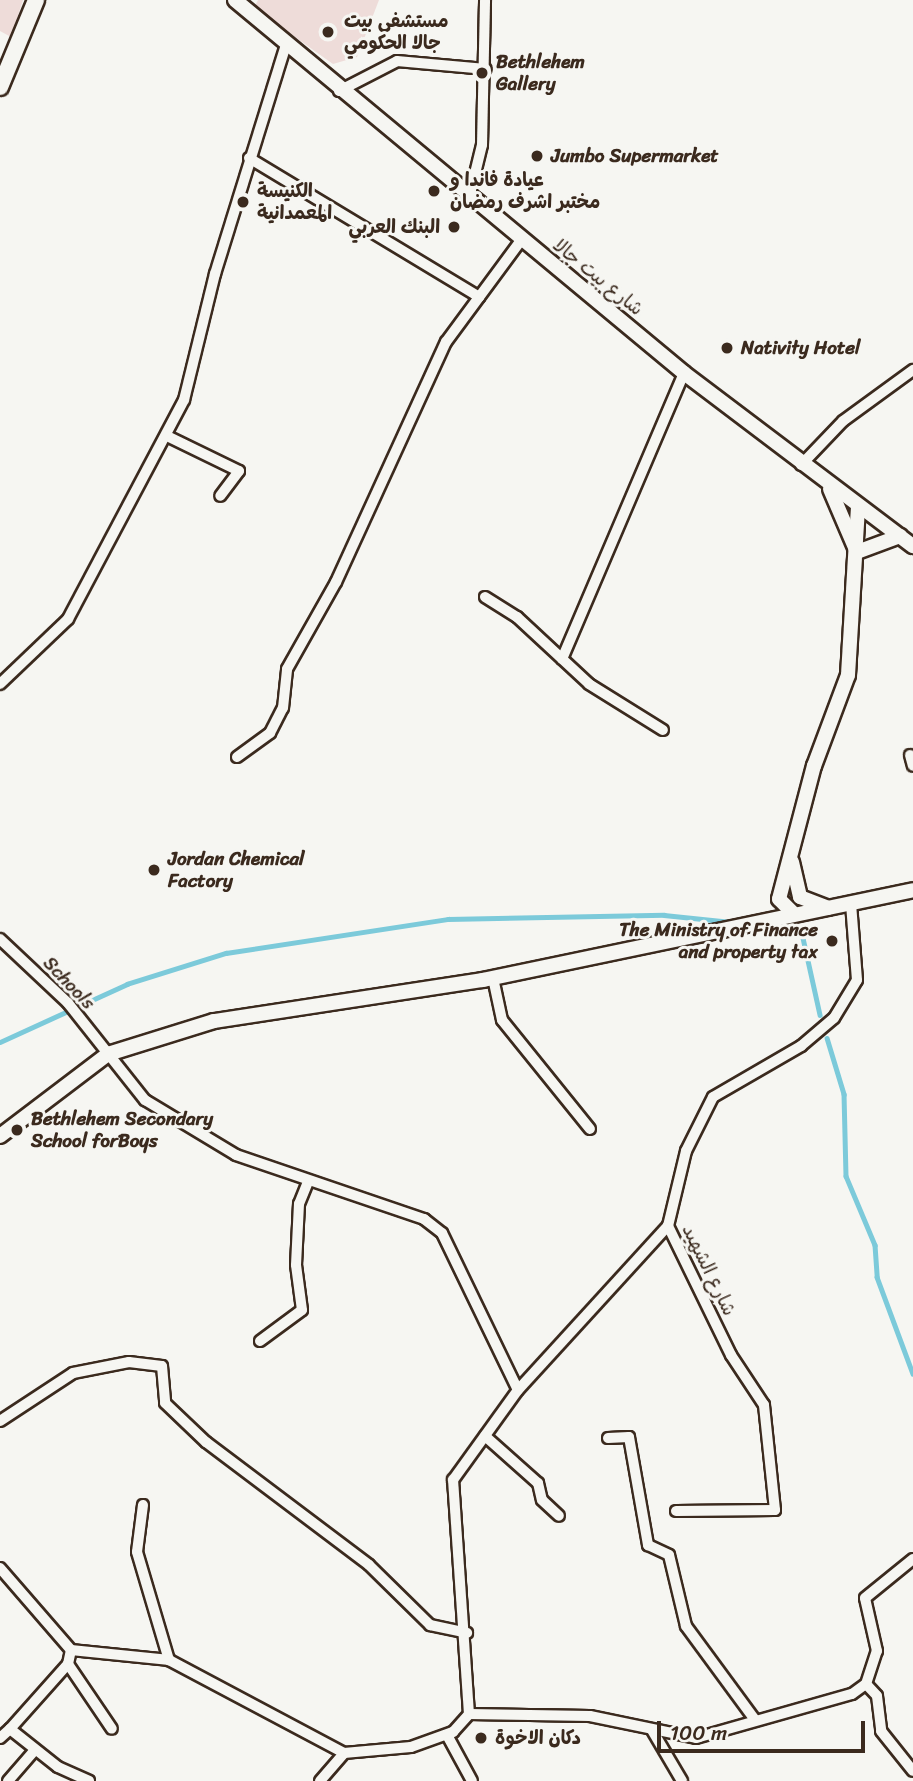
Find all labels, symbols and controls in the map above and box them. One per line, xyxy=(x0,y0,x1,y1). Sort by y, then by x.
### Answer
place label: مستشفى بيت جالا الحكومي xyxy=(344,10,448,54)
marker: مستشفى بيت جالا الحكومي xyxy=(318,22,338,42)
place label: Bethlehem Gallery xyxy=(496,51,585,95)
marker: Bethlehem Gallery xyxy=(474,65,490,81)
place label: Jumbo Supermarket xyxy=(551,145,719,167)
marker: Jumbo Supermarket xyxy=(529,148,545,164)
place label: عيادة فاندا و مختبر اشرف رمضان xyxy=(450,169,600,213)
place label: الكنيسة المعمدانية xyxy=(257,180,332,224)
marker: عيادة فاندا و مختبر اشرف رمضان xyxy=(424,181,444,201)
marker: الكنيسة المعمدانية xyxy=(235,194,251,210)
place label: البنك العربي xyxy=(348,216,440,238)
marker: البنك العربي xyxy=(446,219,462,235)
street label: شارع بيت جالا xyxy=(548,234,648,320)
place label: Nativity Hotel xyxy=(741,337,860,359)
marker: Nativity Hotel xyxy=(719,340,735,356)
place label: Jordan Chemical Factory xyxy=(168,848,305,892)
marker: Jordan Chemical Factory xyxy=(146,862,162,878)
place label: The Ministry of Finance and property tax xyxy=(620,919,818,963)
marker: The Ministry of Finance and property tax xyxy=(824,933,840,949)
street label: Schools xyxy=(38,952,100,1014)
place label: Bethlehem Secondary School forBoys xyxy=(31,1108,213,1152)
marker: Bethlehem Secondary School forBoys xyxy=(9,1122,25,1138)
street label: شارع الشهيد xyxy=(677,1221,741,1319)
scale bar xyxy=(661,1708,869,1752)
text: 100 m xyxy=(670,1714,727,1752)
place label: دكان الاخوة xyxy=(495,1727,581,1749)
marker: دكان الاخوة xyxy=(473,1730,489,1746)

